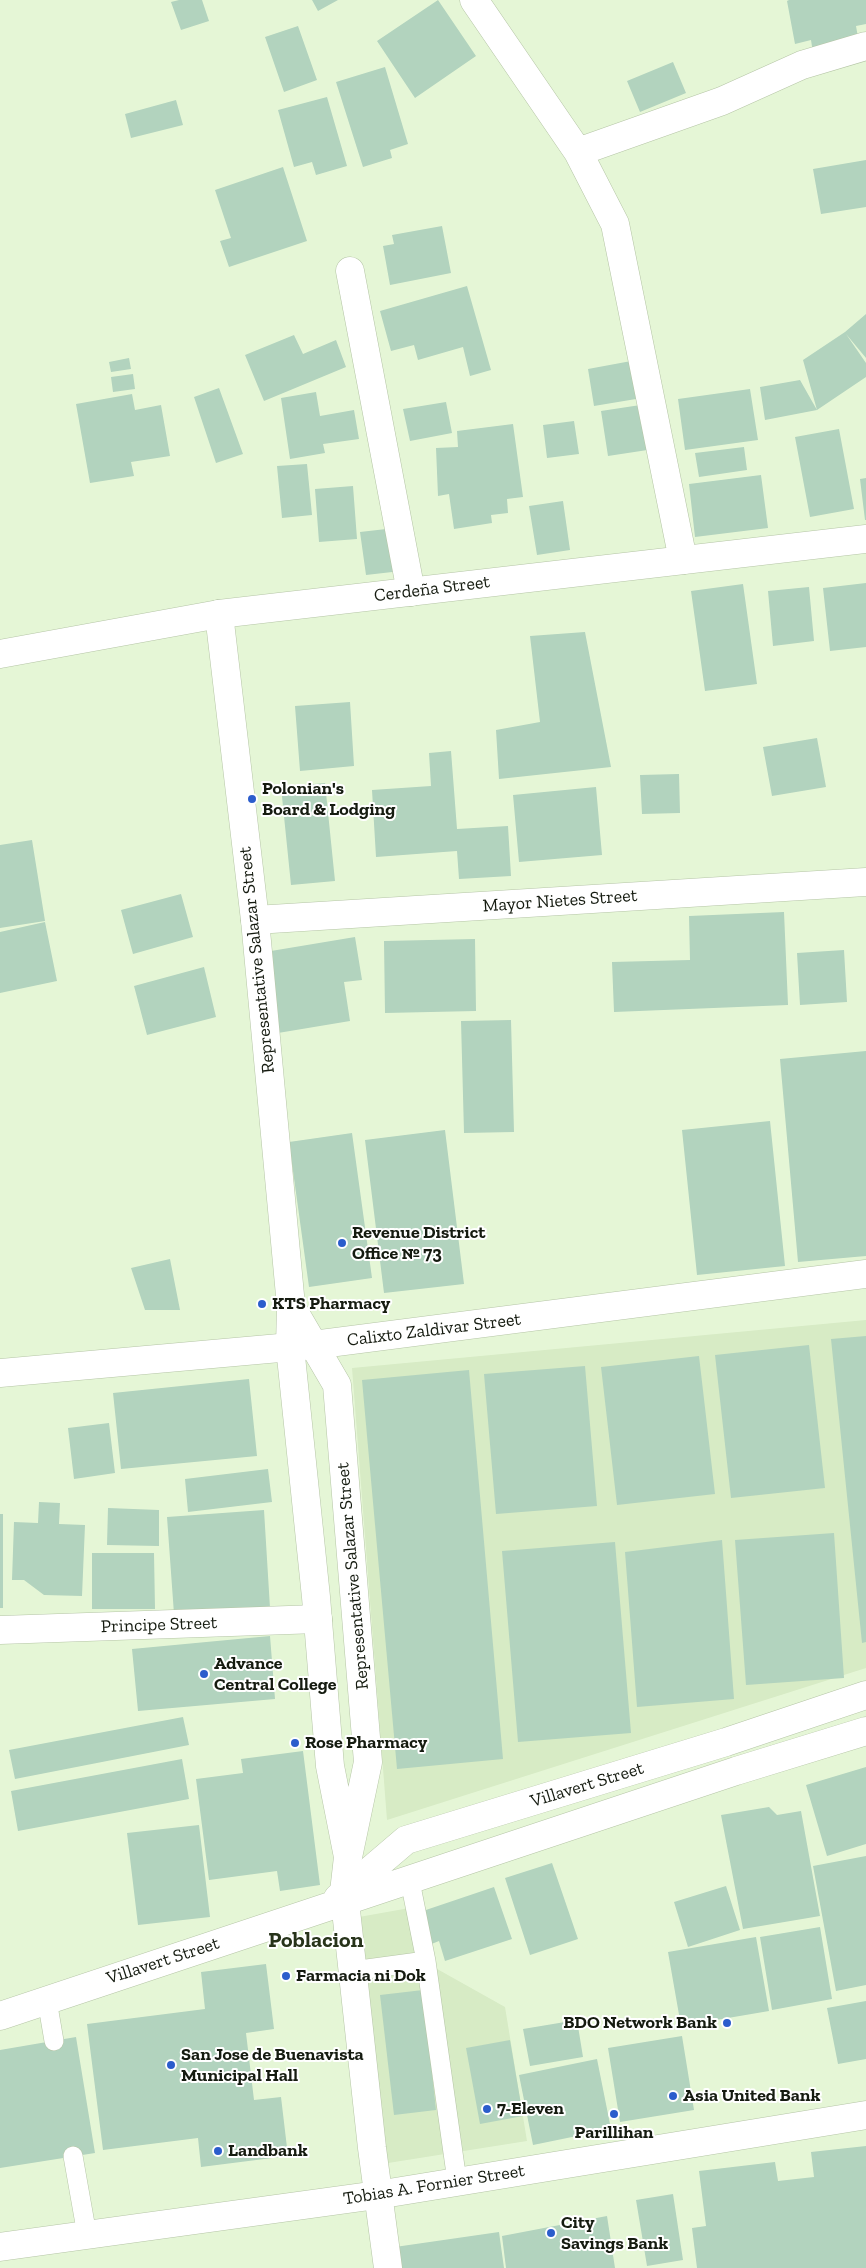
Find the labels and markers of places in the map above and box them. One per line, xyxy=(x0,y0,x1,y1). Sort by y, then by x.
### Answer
place label: Polonian's Board & Lodging xyxy=(262,778,396,821)
marker: Polonian's Board & Lodging xyxy=(246,793,258,805)
place label: Revenue District Office № 73 xyxy=(352,1222,485,1264)
marker: Revenue District Office № 73 xyxy=(336,1237,348,1249)
place label: KTS Pharmacy xyxy=(272,1293,390,1315)
marker: KTS Pharmacy xyxy=(256,1298,268,1310)
place label: Advance Central College xyxy=(214,1653,337,1696)
marker: Advance Central College xyxy=(198,1668,210,1680)
place label: Rose Pharmacy xyxy=(305,1732,427,1754)
marker: Rose Pharmacy xyxy=(289,1737,301,1749)
place label: Farmacia ni Dok xyxy=(296,1965,426,1987)
marker: Farmacia ni Dok xyxy=(280,1970,292,1982)
place label: BDO Network Bank xyxy=(563,2012,717,2034)
marker: BDO Network Bank xyxy=(721,2017,733,2029)
place label: San Jose de Buenavista Municipal Hall xyxy=(181,2044,364,2086)
marker: San Jose de Buenavista Municipal Hall xyxy=(165,2059,177,2071)
place label: Asia United Bank xyxy=(683,2085,820,2107)
marker: Asia United Bank xyxy=(667,2090,679,2102)
place label: 7-Eleven xyxy=(497,2098,564,2120)
marker: 7-Eleven xyxy=(481,2103,493,2115)
marker: Parillihan xyxy=(608,2108,620,2120)
place label: Parillihan xyxy=(575,2122,653,2144)
place label: Landbank xyxy=(228,2140,308,2162)
marker: Landbank xyxy=(212,2145,224,2157)
place label: City Savings Bank xyxy=(561,2212,668,2254)
marker: City Savings Bank xyxy=(545,2227,557,2239)

